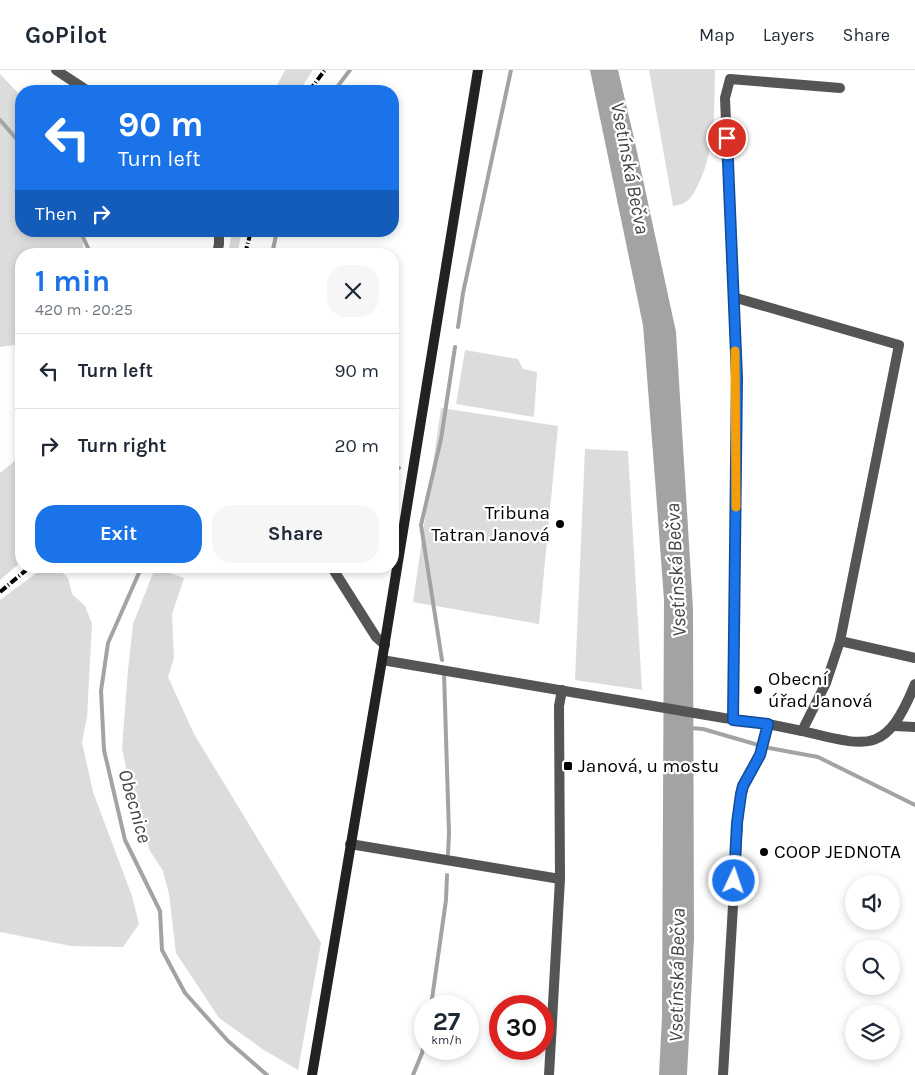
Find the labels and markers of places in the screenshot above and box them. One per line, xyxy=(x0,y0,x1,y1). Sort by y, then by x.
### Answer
pin xyxy=(706,117,748,159)
place label: Tribuna Tatran Janová xyxy=(431,502,550,546)
marker: Tribuna Tatran Janová xyxy=(554,518,566,530)
place label: Obecní úřad Janová xyxy=(768,668,873,712)
marker: Obecní úřad Janová xyxy=(752,684,764,696)
place label: Janová, u mostu xyxy=(578,755,719,777)
marker: Janová, u mostu xyxy=(562,760,574,772)
place label: COOP JEDNOTA xyxy=(774,841,901,863)
marker: COOP JEDNOTA xyxy=(758,846,770,858)

